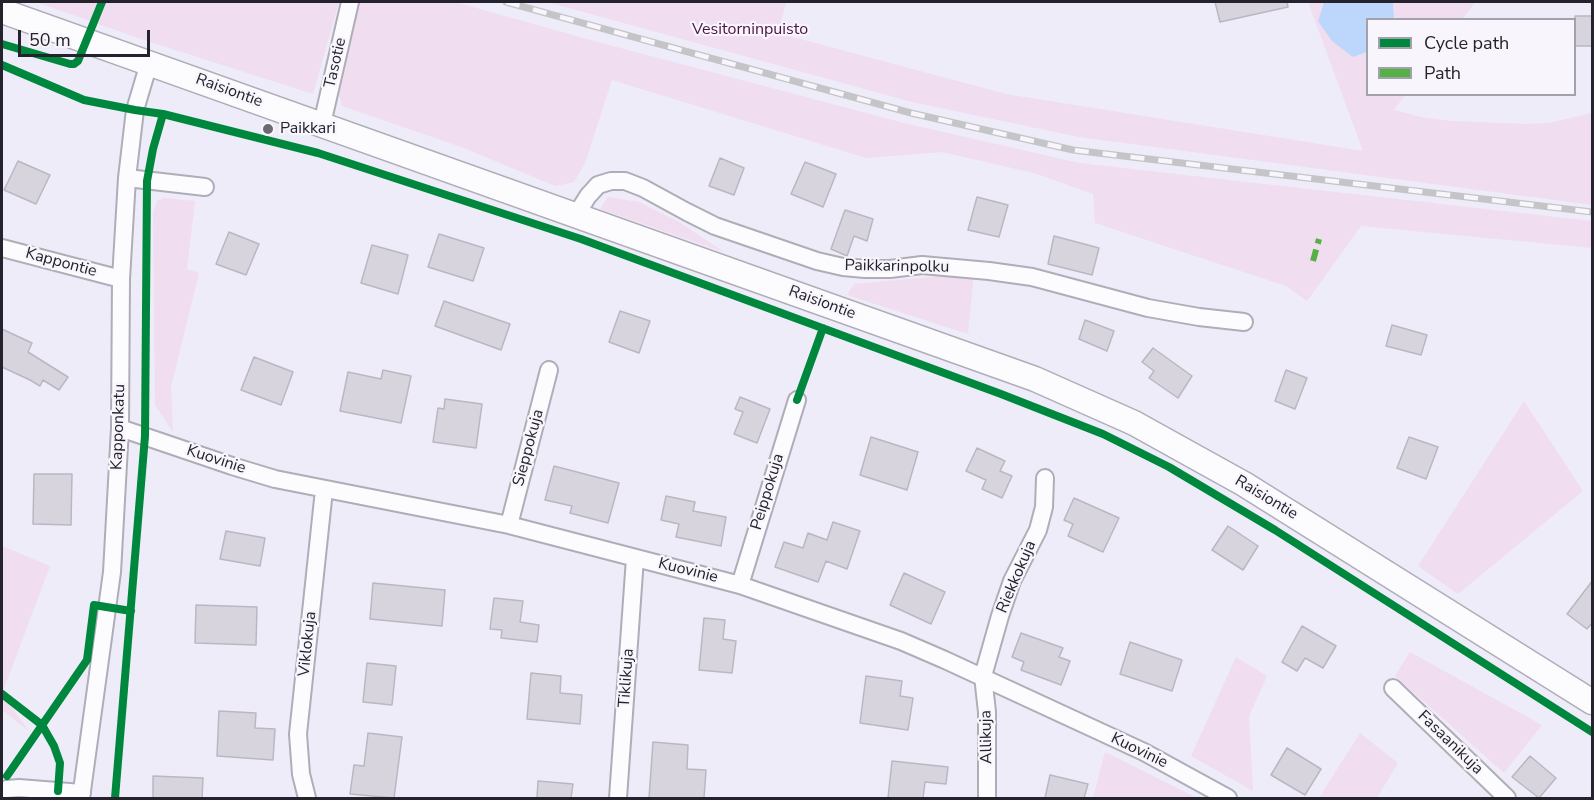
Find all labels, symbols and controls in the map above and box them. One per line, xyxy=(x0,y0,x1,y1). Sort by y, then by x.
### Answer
scale bar xyxy=(21,18,153,56)
legend xyxy=(1366,18,1576,96)
park label: Vesitorninpuisto xyxy=(692,20,808,40)
text: 50 m xyxy=(29,28,71,52)
text: Cycle path xyxy=(1424,31,1509,55)
street label: Tasotie xyxy=(321,36,351,90)
text: Path xyxy=(1424,61,1461,85)
street label: Raisiontie xyxy=(193,70,265,112)
place label: Paikkari xyxy=(280,119,336,139)
marker: Paikkari xyxy=(261,122,275,136)
street label: Kappontie xyxy=(23,244,99,282)
street label: Paikkarinpolku xyxy=(844,256,950,278)
street label: Raisiontie xyxy=(786,282,858,324)
street label: Kapponkatu xyxy=(108,384,130,470)
street label: Sieppokuja xyxy=(510,407,548,489)
street label: Kuovinie xyxy=(184,441,248,479)
street label: Peippokuja xyxy=(747,452,789,532)
street label: Raisiontie xyxy=(1231,472,1301,524)
street label: Riekkokuja xyxy=(993,538,1041,616)
street label: Kuovinie xyxy=(656,554,720,588)
street label: Viklokuja xyxy=(295,610,321,678)
street label: Tiklikuja xyxy=(615,648,639,708)
street label: Fasaanikuja xyxy=(1413,707,1487,779)
street label: Allikuja xyxy=(977,710,997,764)
street label: Kuovinie xyxy=(1107,729,1171,773)

